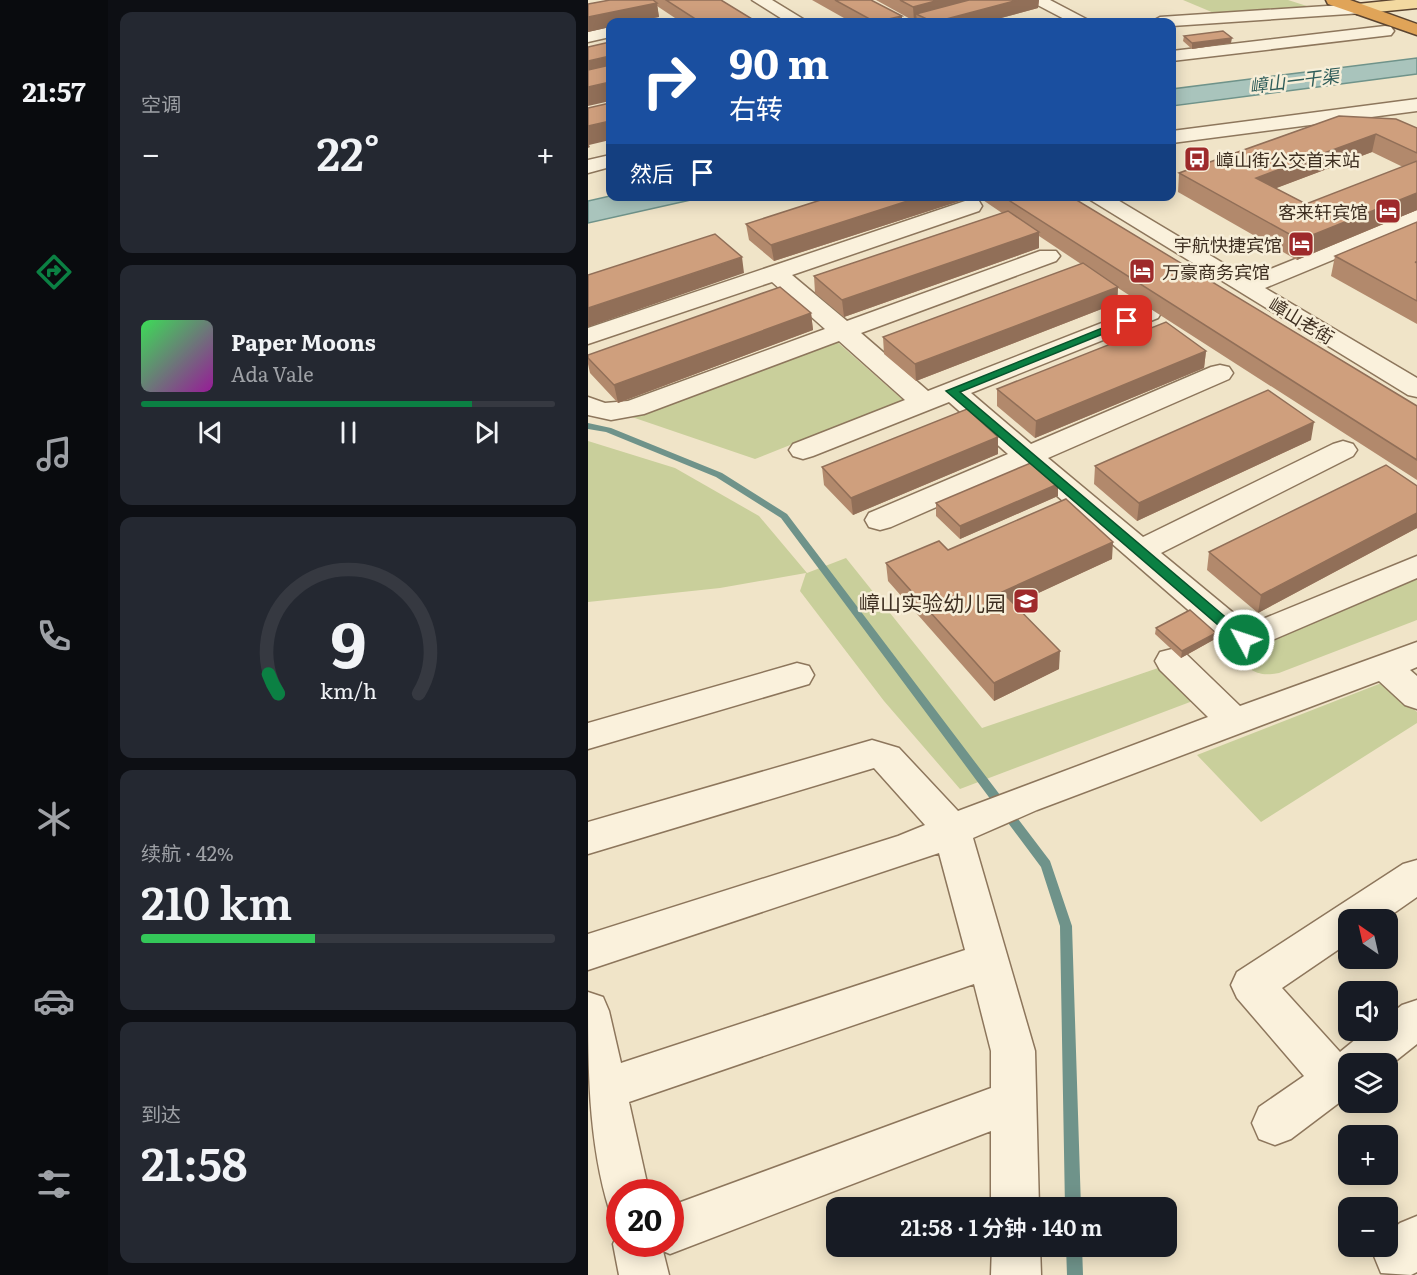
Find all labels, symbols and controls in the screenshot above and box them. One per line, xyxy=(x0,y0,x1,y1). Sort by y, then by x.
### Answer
text: 90 m xyxy=(729,30,829,92)
icon: right xyxy=(630,42,708,120)
water label: 嶂山一干渠 xyxy=(1248,61,1343,99)
text: 21:57 xyxy=(22,70,86,110)
text: 右转 xyxy=(729,87,783,127)
text: 空调 xyxy=(141,88,181,118)
text: 22° xyxy=(316,118,380,185)
text: − xyxy=(141,127,160,176)
text: + xyxy=(536,127,555,176)
bus stop icon: 嶂山街公交首末站 xyxy=(1182,144,1212,174)
place label: 嶂山街公交首末站 xyxy=(1216,146,1360,173)
text: 然后 xyxy=(630,156,674,189)
icon: arrive xyxy=(686,156,719,189)
hotel icon: 客来轩宾馆 xyxy=(1373,196,1403,226)
place label: 客来轩宾馆 xyxy=(1278,198,1368,225)
hotel icon: 宇航快捷宾馆 xyxy=(1286,229,1316,259)
place label: 宇航快捷宾馆 xyxy=(1174,231,1282,258)
icon: directions xyxy=(33,251,75,293)
hotel icon: 万豪商务宾馆 xyxy=(1127,256,1157,286)
place label: 万豪商务宾馆 xyxy=(1162,258,1270,285)
street label: 嶂山老街 xyxy=(1264,290,1340,350)
pin xyxy=(1101,295,1152,346)
icon: arrive xyxy=(1110,304,1143,337)
text: Paper Moons xyxy=(231,325,376,358)
text: Ada Vale xyxy=(231,358,314,388)
icon: previous xyxy=(194,416,227,449)
icon: pause xyxy=(332,416,365,449)
icon: next xyxy=(470,416,503,449)
icon: music xyxy=(33,433,75,475)
place label: 嶂山实验幼儿园 xyxy=(859,586,1006,617)
school or university icon: 嶂山实验幼儿园 xyxy=(1011,586,1041,616)
text: 9 xyxy=(330,596,366,688)
position arrow xyxy=(1212,608,1276,672)
icon: phone xyxy=(33,615,75,657)
text: km/h xyxy=(319,675,377,707)
icon: climate xyxy=(33,798,75,840)
text: 续航 · 42% xyxy=(141,837,234,867)
text: 210 km xyxy=(141,867,292,934)
north arrow xyxy=(1338,909,1398,969)
map controls xyxy=(1338,909,1398,1257)
icon: car xyxy=(33,980,75,1022)
button: sound xyxy=(1338,981,1398,1041)
button: layers xyxy=(1338,1053,1398,1113)
text: 到达 xyxy=(141,1098,181,1128)
button: + xyxy=(1338,1125,1398,1185)
text: 21:58 xyxy=(141,1128,248,1195)
icon: filters xyxy=(33,1163,75,1205)
speed limit sign: 20 xyxy=(606,1179,684,1257)
button: − xyxy=(1338,1197,1398,1257)
text: 21:58 · 1 分钟 · 140 m xyxy=(900,1210,1103,1243)

